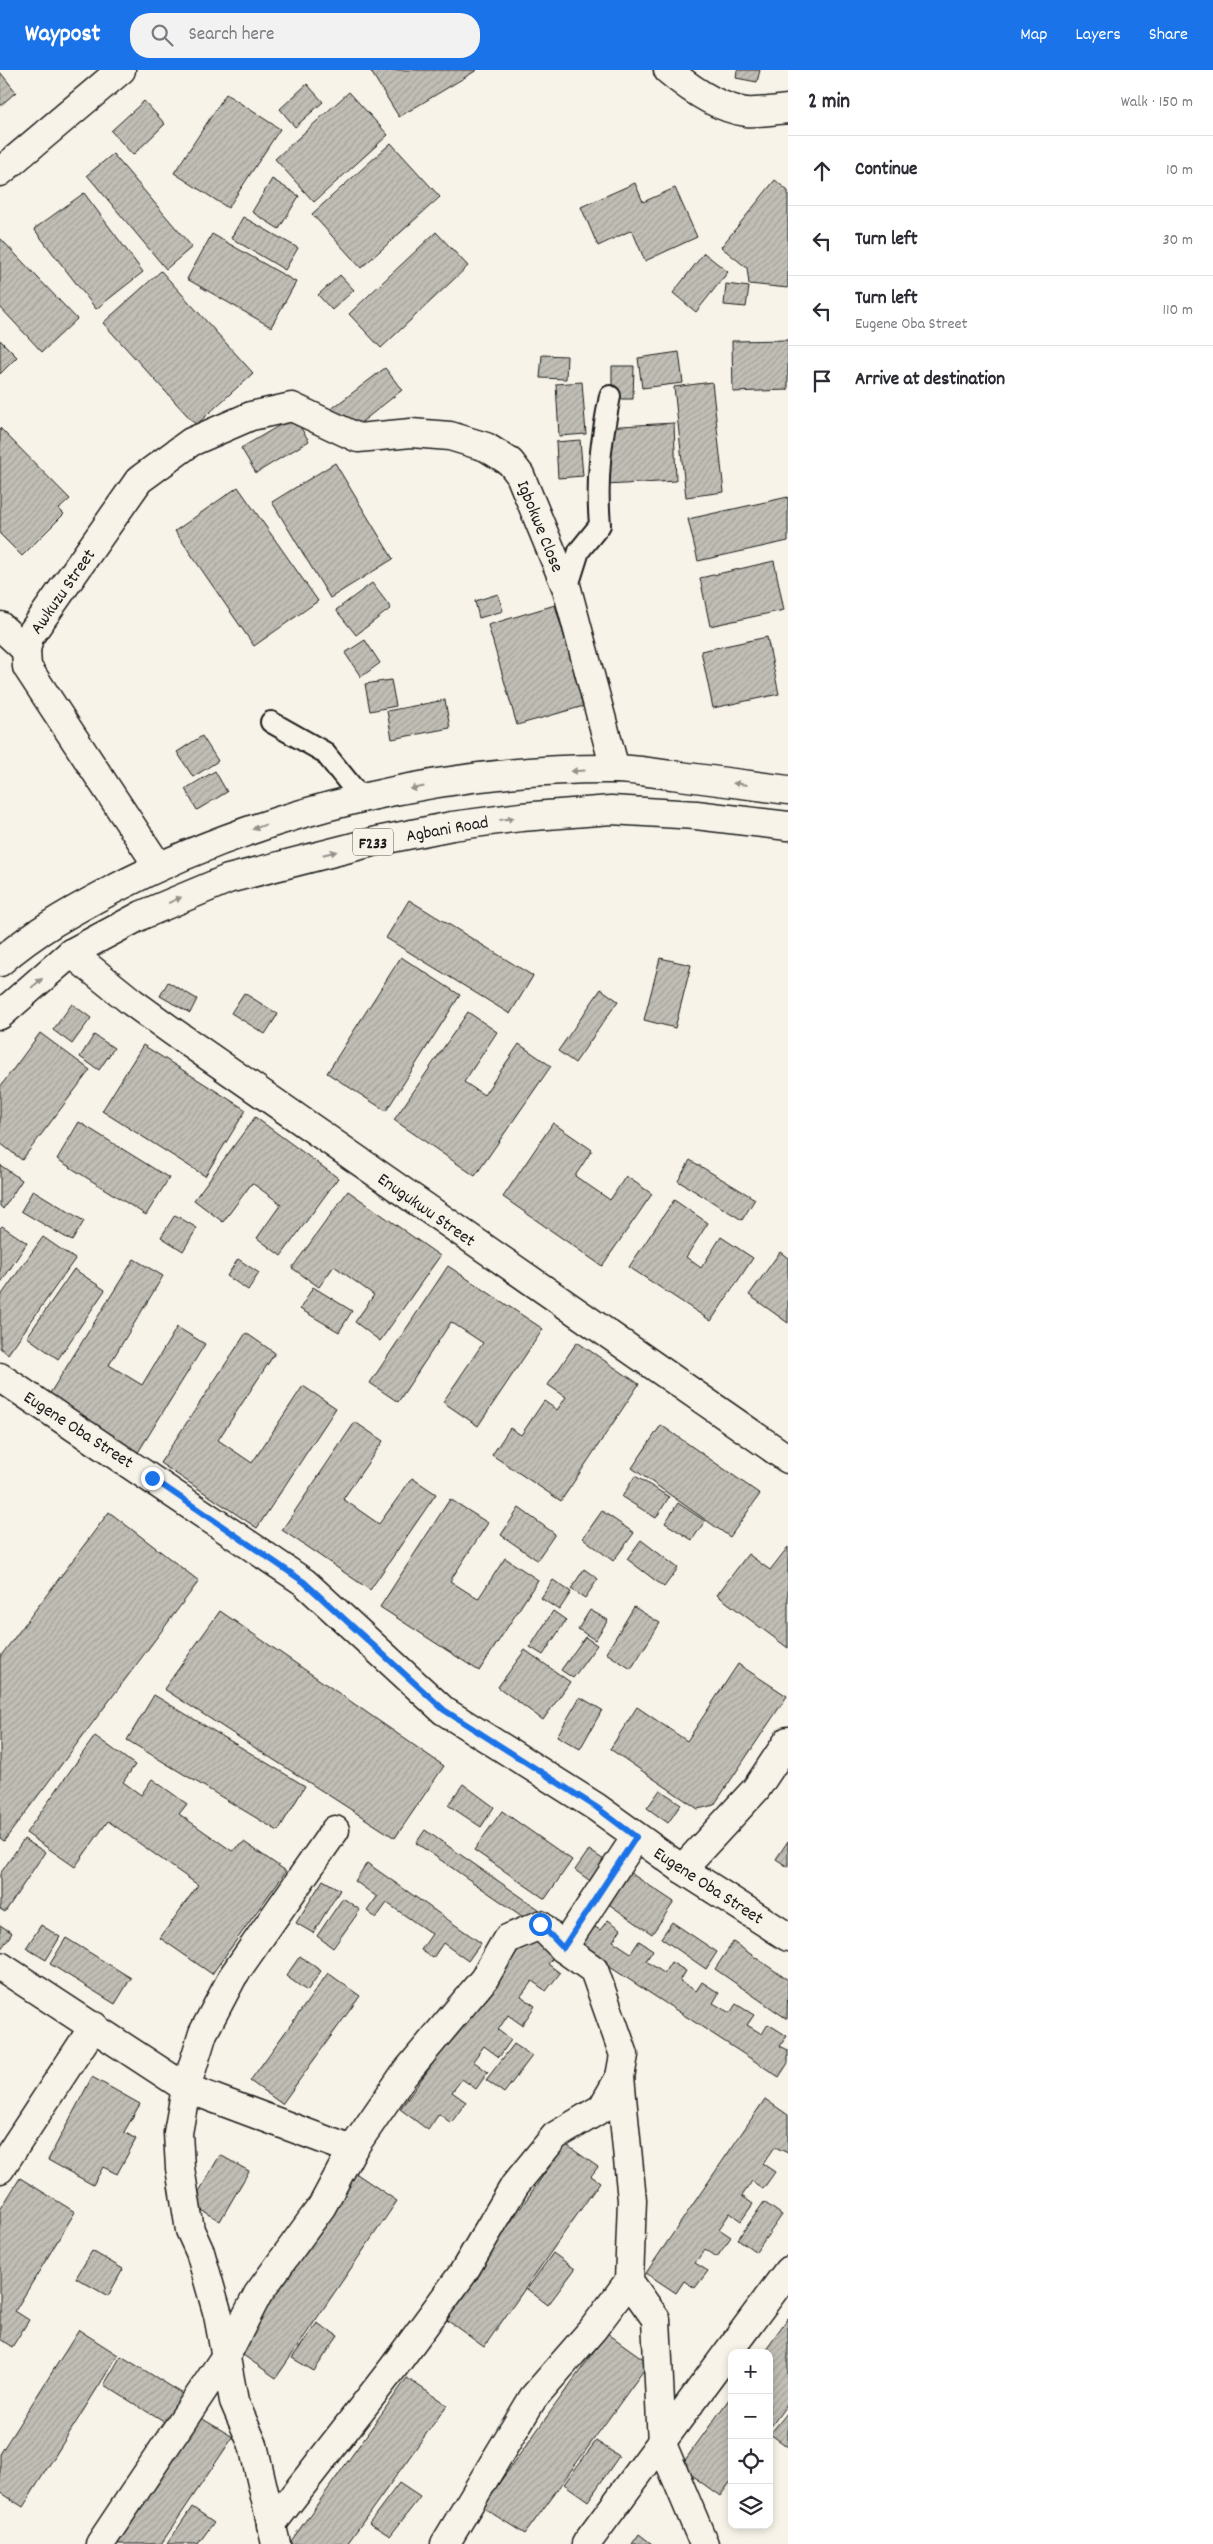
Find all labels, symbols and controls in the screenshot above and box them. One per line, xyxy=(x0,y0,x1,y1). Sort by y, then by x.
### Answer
search box xyxy=(130,13,480,58)
text: Waypost xyxy=(25,18,100,52)
icon: search xyxy=(148,21,176,49)
text: Search here xyxy=(188,22,274,49)
text: Map xyxy=(1020,23,1047,48)
text: Layers xyxy=(1075,23,1121,48)
text: Share xyxy=(1149,23,1188,48)
text: 2 min xyxy=(808,88,850,118)
text: Walk · 150 m xyxy=(1121,91,1193,114)
icon: ahead xyxy=(808,157,836,185)
text: Continue xyxy=(855,157,917,184)
text: 10 m xyxy=(1166,159,1193,182)
icon: left xyxy=(808,227,836,255)
text: Turn left xyxy=(855,227,918,254)
text: 30 m xyxy=(1163,229,1193,252)
text: Turn left xyxy=(855,286,918,313)
icon: left xyxy=(808,297,836,325)
text: 110 m xyxy=(1163,299,1193,322)
text: Eugene Oba Street xyxy=(855,313,967,336)
icon: arrive xyxy=(808,367,836,395)
text: Arrive at destination xyxy=(855,367,1005,394)
street label: Igbokwe Close xyxy=(509,477,568,577)
street label: Awkuzu Street xyxy=(25,544,103,640)
one-way arrow xyxy=(570,767,586,775)
one-way arrow xyxy=(731,780,747,788)
one-way arrow xyxy=(409,784,424,792)
street label: Agbani Road xyxy=(404,811,491,850)
one-way arrow xyxy=(499,814,515,822)
one-way arrow xyxy=(251,823,266,831)
road number: F233 xyxy=(353,829,393,856)
one-way arrow xyxy=(323,848,338,856)
one-way arrow xyxy=(168,895,182,903)
one-way arrow xyxy=(31,978,43,989)
street label: Enugukwu Street xyxy=(372,1168,480,1254)
street label: Eugene Oba Street xyxy=(18,1386,138,1476)
route end xyxy=(141,1467,164,1490)
street label: Eugene Oba Street xyxy=(648,1842,768,1932)
route start xyxy=(529,1913,552,1936)
map controls xyxy=(728,2349,773,2529)
button: + xyxy=(728,2349,773,2394)
button: − xyxy=(728,2394,773,2439)
button: locate xyxy=(728,2439,773,2484)
button: layers xyxy=(728,2484,773,2529)

